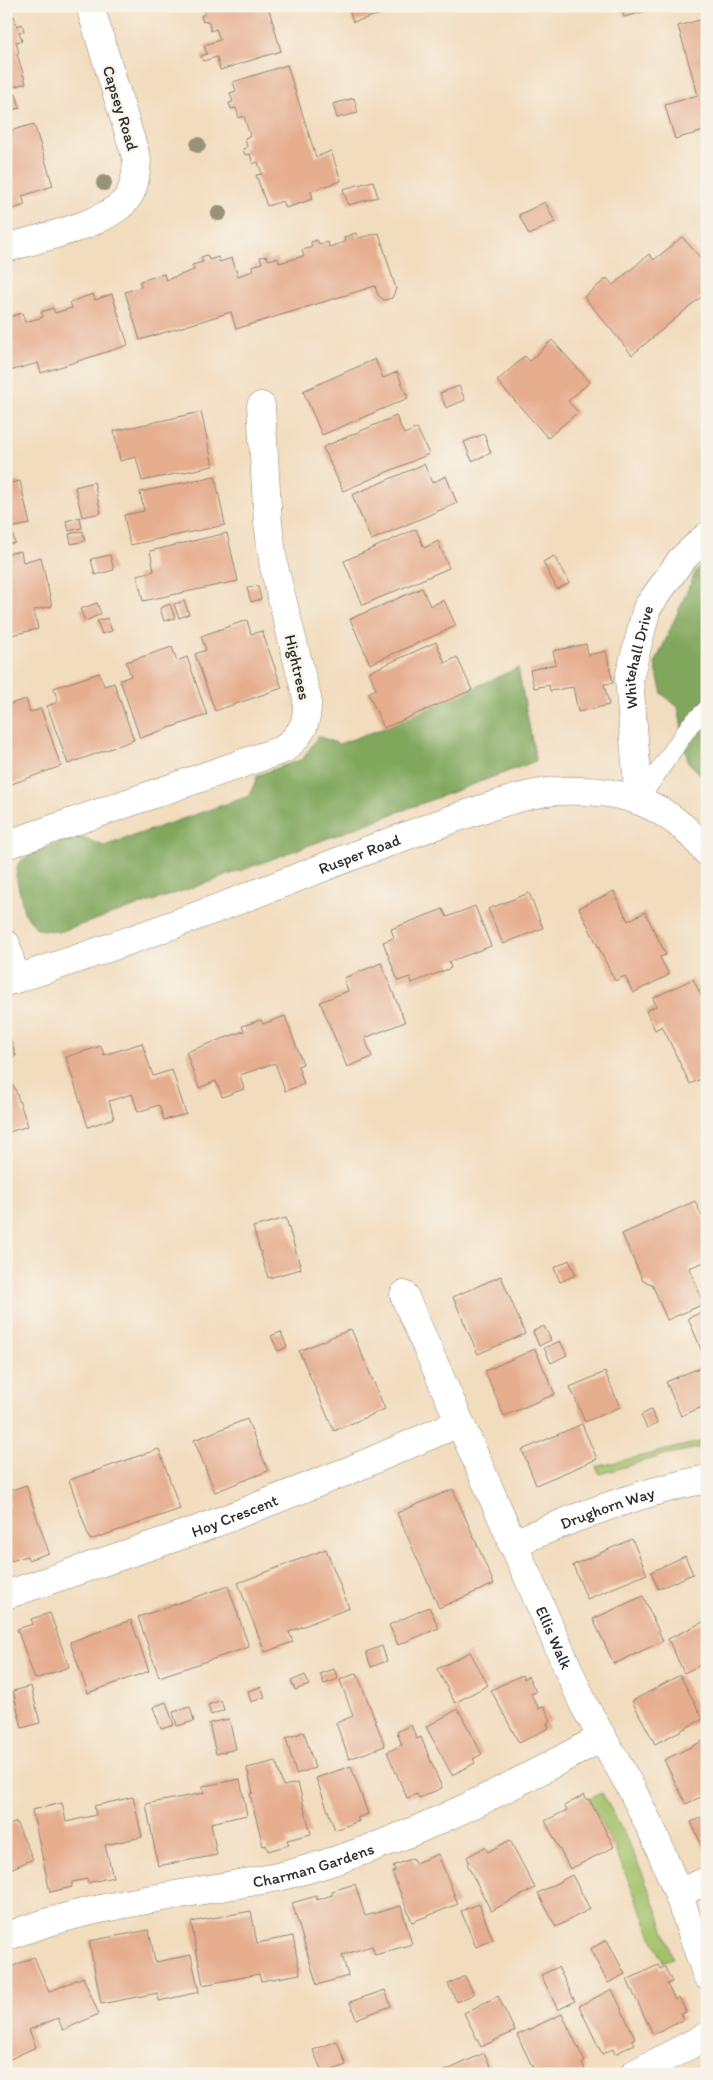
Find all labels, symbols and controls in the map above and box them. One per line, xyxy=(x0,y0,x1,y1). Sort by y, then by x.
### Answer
street label: Capsey Road xyxy=(99,63,143,153)
street label: Whitehall Drive xyxy=(620,604,657,710)
street label: Hightrees xyxy=(281,633,314,702)
street label: Rusper Road xyxy=(316,830,403,878)
street label: Drughorn Way xyxy=(557,1483,657,1533)
street label: Hoy Crescent xyxy=(189,1490,281,1541)
street label: Ellis Walk xyxy=(532,1603,576,1672)
street label: Charman Gardens xyxy=(251,1839,376,1891)

